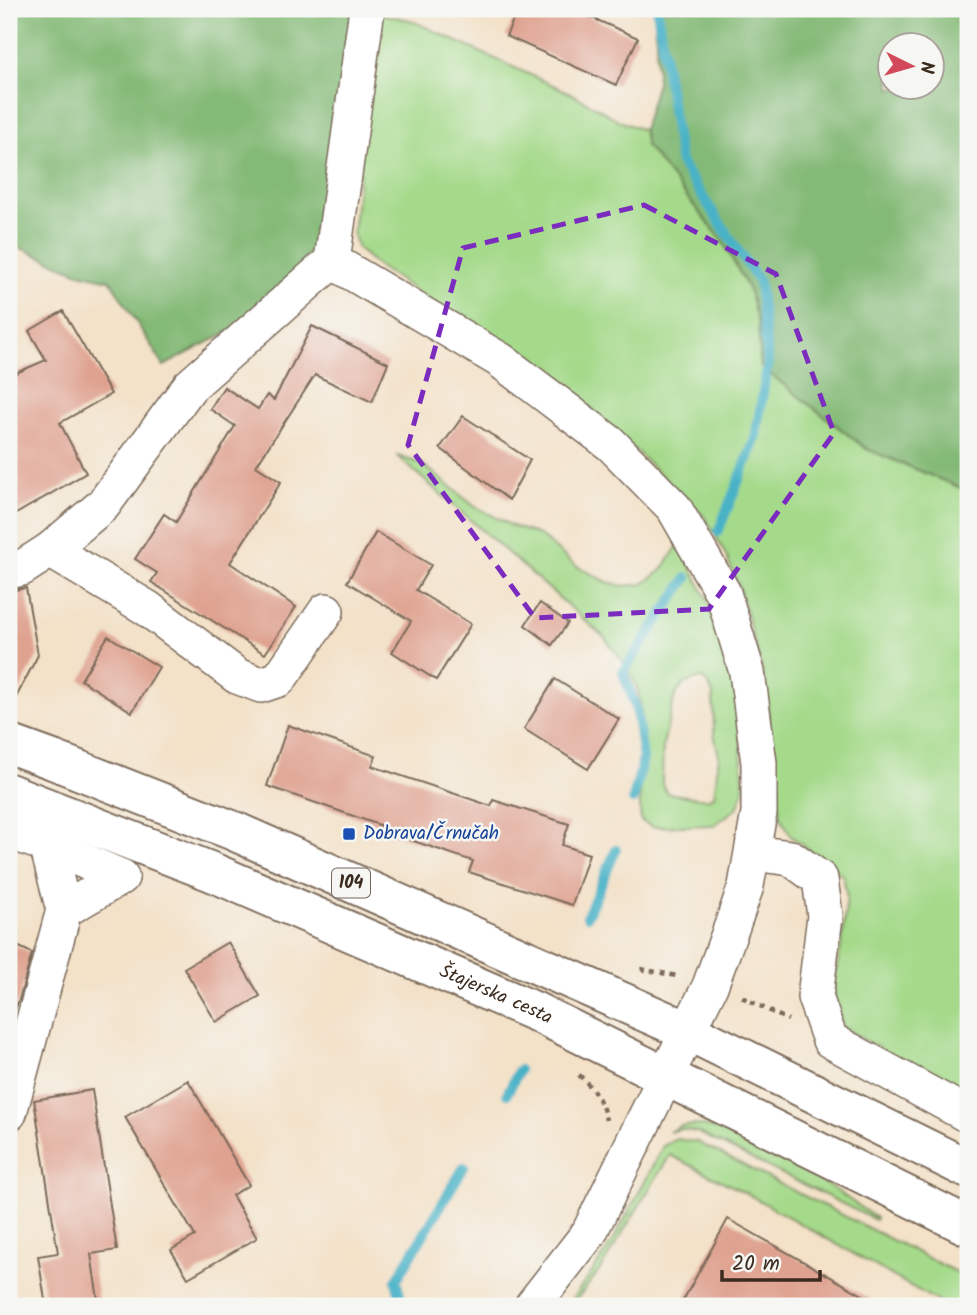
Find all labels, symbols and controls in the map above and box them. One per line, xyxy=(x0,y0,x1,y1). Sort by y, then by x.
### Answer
north arrow xyxy=(876,32,946,102)
text: N xyxy=(910,60,941,75)
place label: Dobrava/Črnučah xyxy=(363,819,499,849)
marker: Dobrava/Črnučah xyxy=(341,826,357,842)
road number: 104 xyxy=(332,868,370,898)
street label: Štajerska cesta xyxy=(434,957,558,1033)
scale bar xyxy=(722,1238,820,1282)
text: 20 m xyxy=(732,1248,780,1281)

